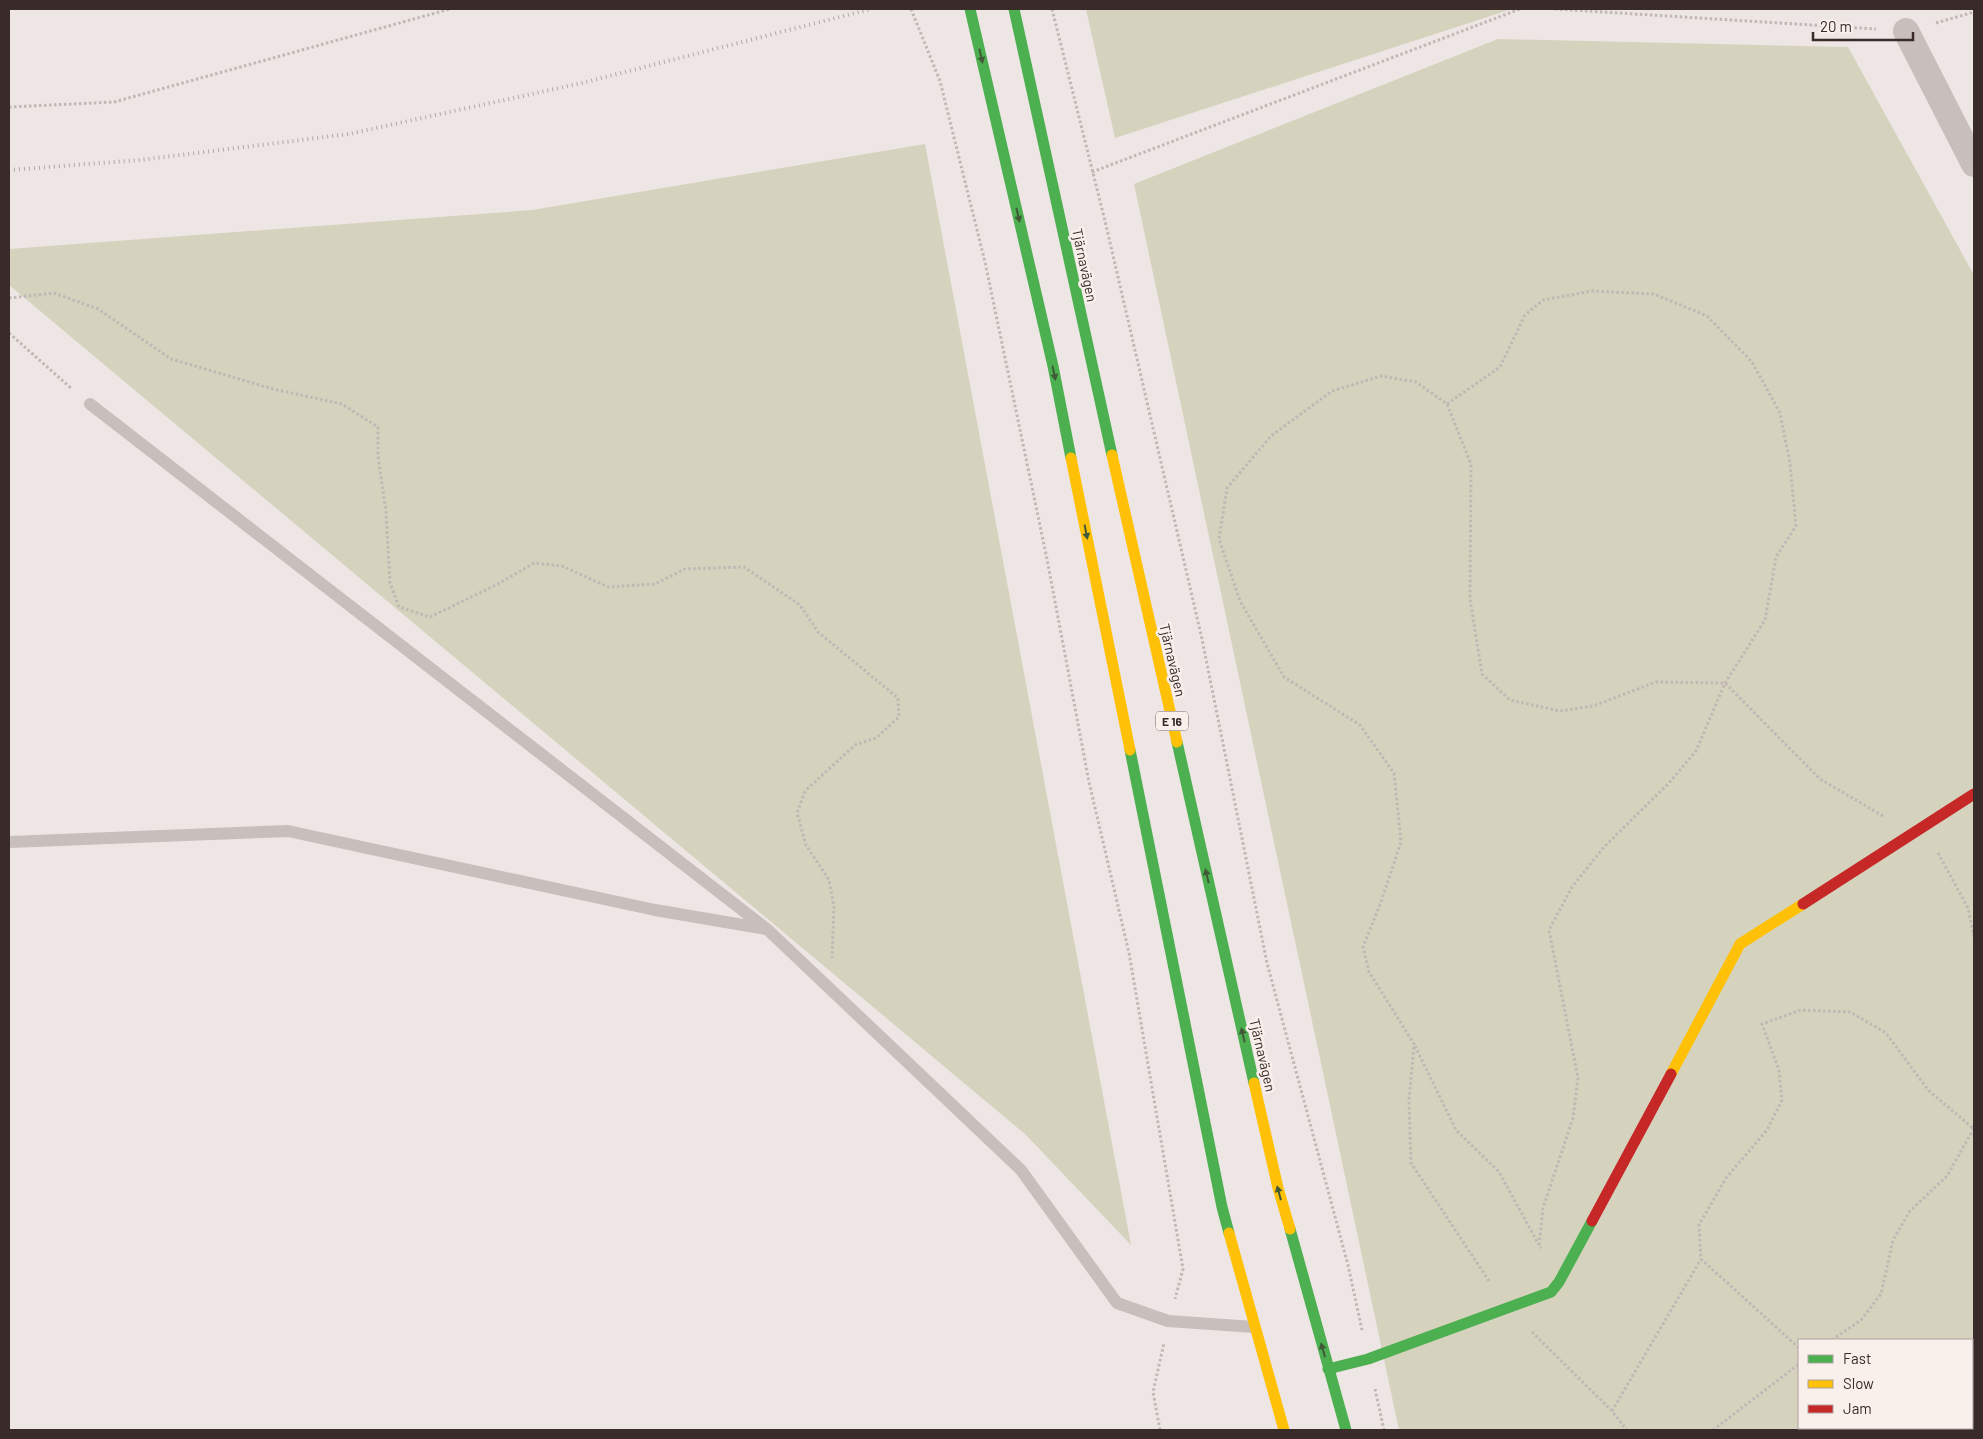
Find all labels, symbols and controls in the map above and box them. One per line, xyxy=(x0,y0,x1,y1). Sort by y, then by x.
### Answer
scale bar xyxy=(1813,10,1913,42)
text: 20 m xyxy=(1820,17,1852,35)
one-way arrow xyxy=(977,49,985,64)
one-way arrow xyxy=(1014,207,1022,222)
street label: Tjärnavägen xyxy=(1069,227,1101,303)
one-way arrow xyxy=(1051,365,1059,381)
one-way arrow xyxy=(1083,525,1091,541)
street label: Tjärnavägen xyxy=(1156,622,1190,698)
road number: E 16 xyxy=(1156,711,1188,730)
one-way arrow xyxy=(1203,869,1211,884)
street label: Tjärnavägen xyxy=(1246,1017,1280,1093)
one-way arrow xyxy=(1239,1027,1247,1042)
one-way arrow xyxy=(1275,1186,1283,1201)
legend xyxy=(1798,1339,1973,1429)
one-way arrow xyxy=(1319,1342,1327,1357)
text: Fast xyxy=(1843,1349,1871,1367)
text: Slow xyxy=(1843,1374,1874,1392)
text: Jam xyxy=(1843,1399,1872,1417)

